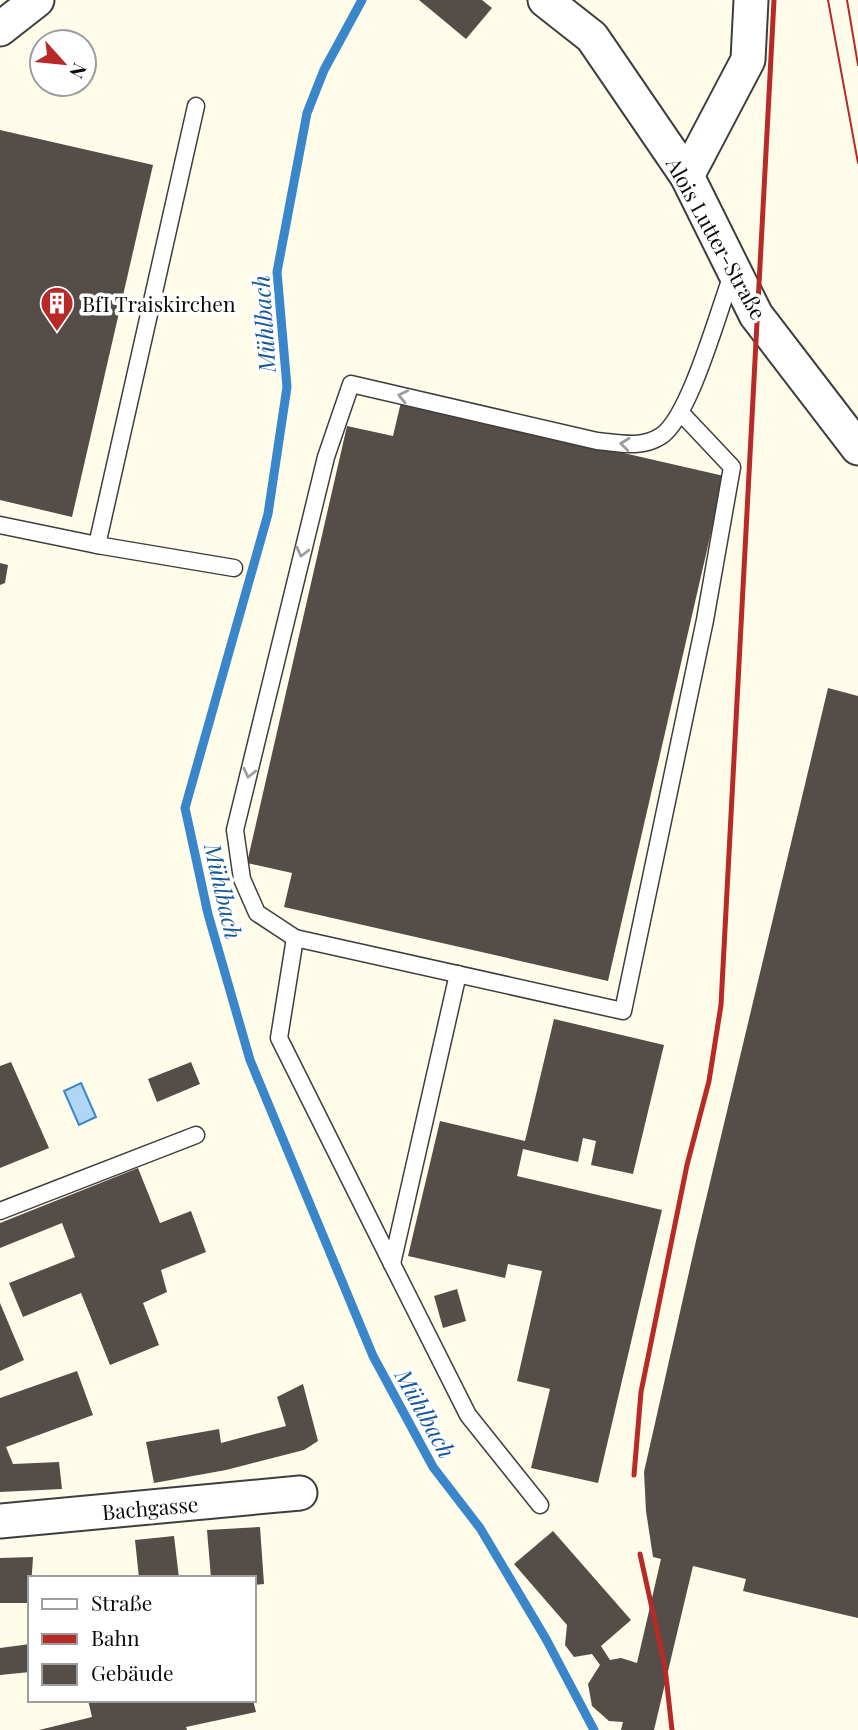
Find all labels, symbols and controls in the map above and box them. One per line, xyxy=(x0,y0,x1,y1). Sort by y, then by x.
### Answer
north arrow xyxy=(28,28,98,98)
text: N xyxy=(64,59,94,83)
street label: Alois Lutter-Straße xyxy=(660,151,773,324)
water label: Mühlbach xyxy=(244,274,282,375)
building icon: BfI Traiskirchen xyxy=(38,284,76,333)
place label: BfI Traiskirchen xyxy=(82,289,236,317)
one-way arrow xyxy=(397,390,409,404)
one-way arrow xyxy=(619,437,630,452)
one-way arrow xyxy=(296,546,310,558)
one-way arrow xyxy=(243,767,257,779)
water label: Mühlbach xyxy=(198,839,250,942)
water label: Mühlbach xyxy=(388,1362,463,1463)
street label: Bachgasse xyxy=(101,1489,199,1525)
legend xyxy=(28,1576,256,1702)
text: Straße xyxy=(91,1588,152,1616)
text: Bahn xyxy=(91,1623,140,1651)
text: Gebäude xyxy=(91,1658,174,1686)

